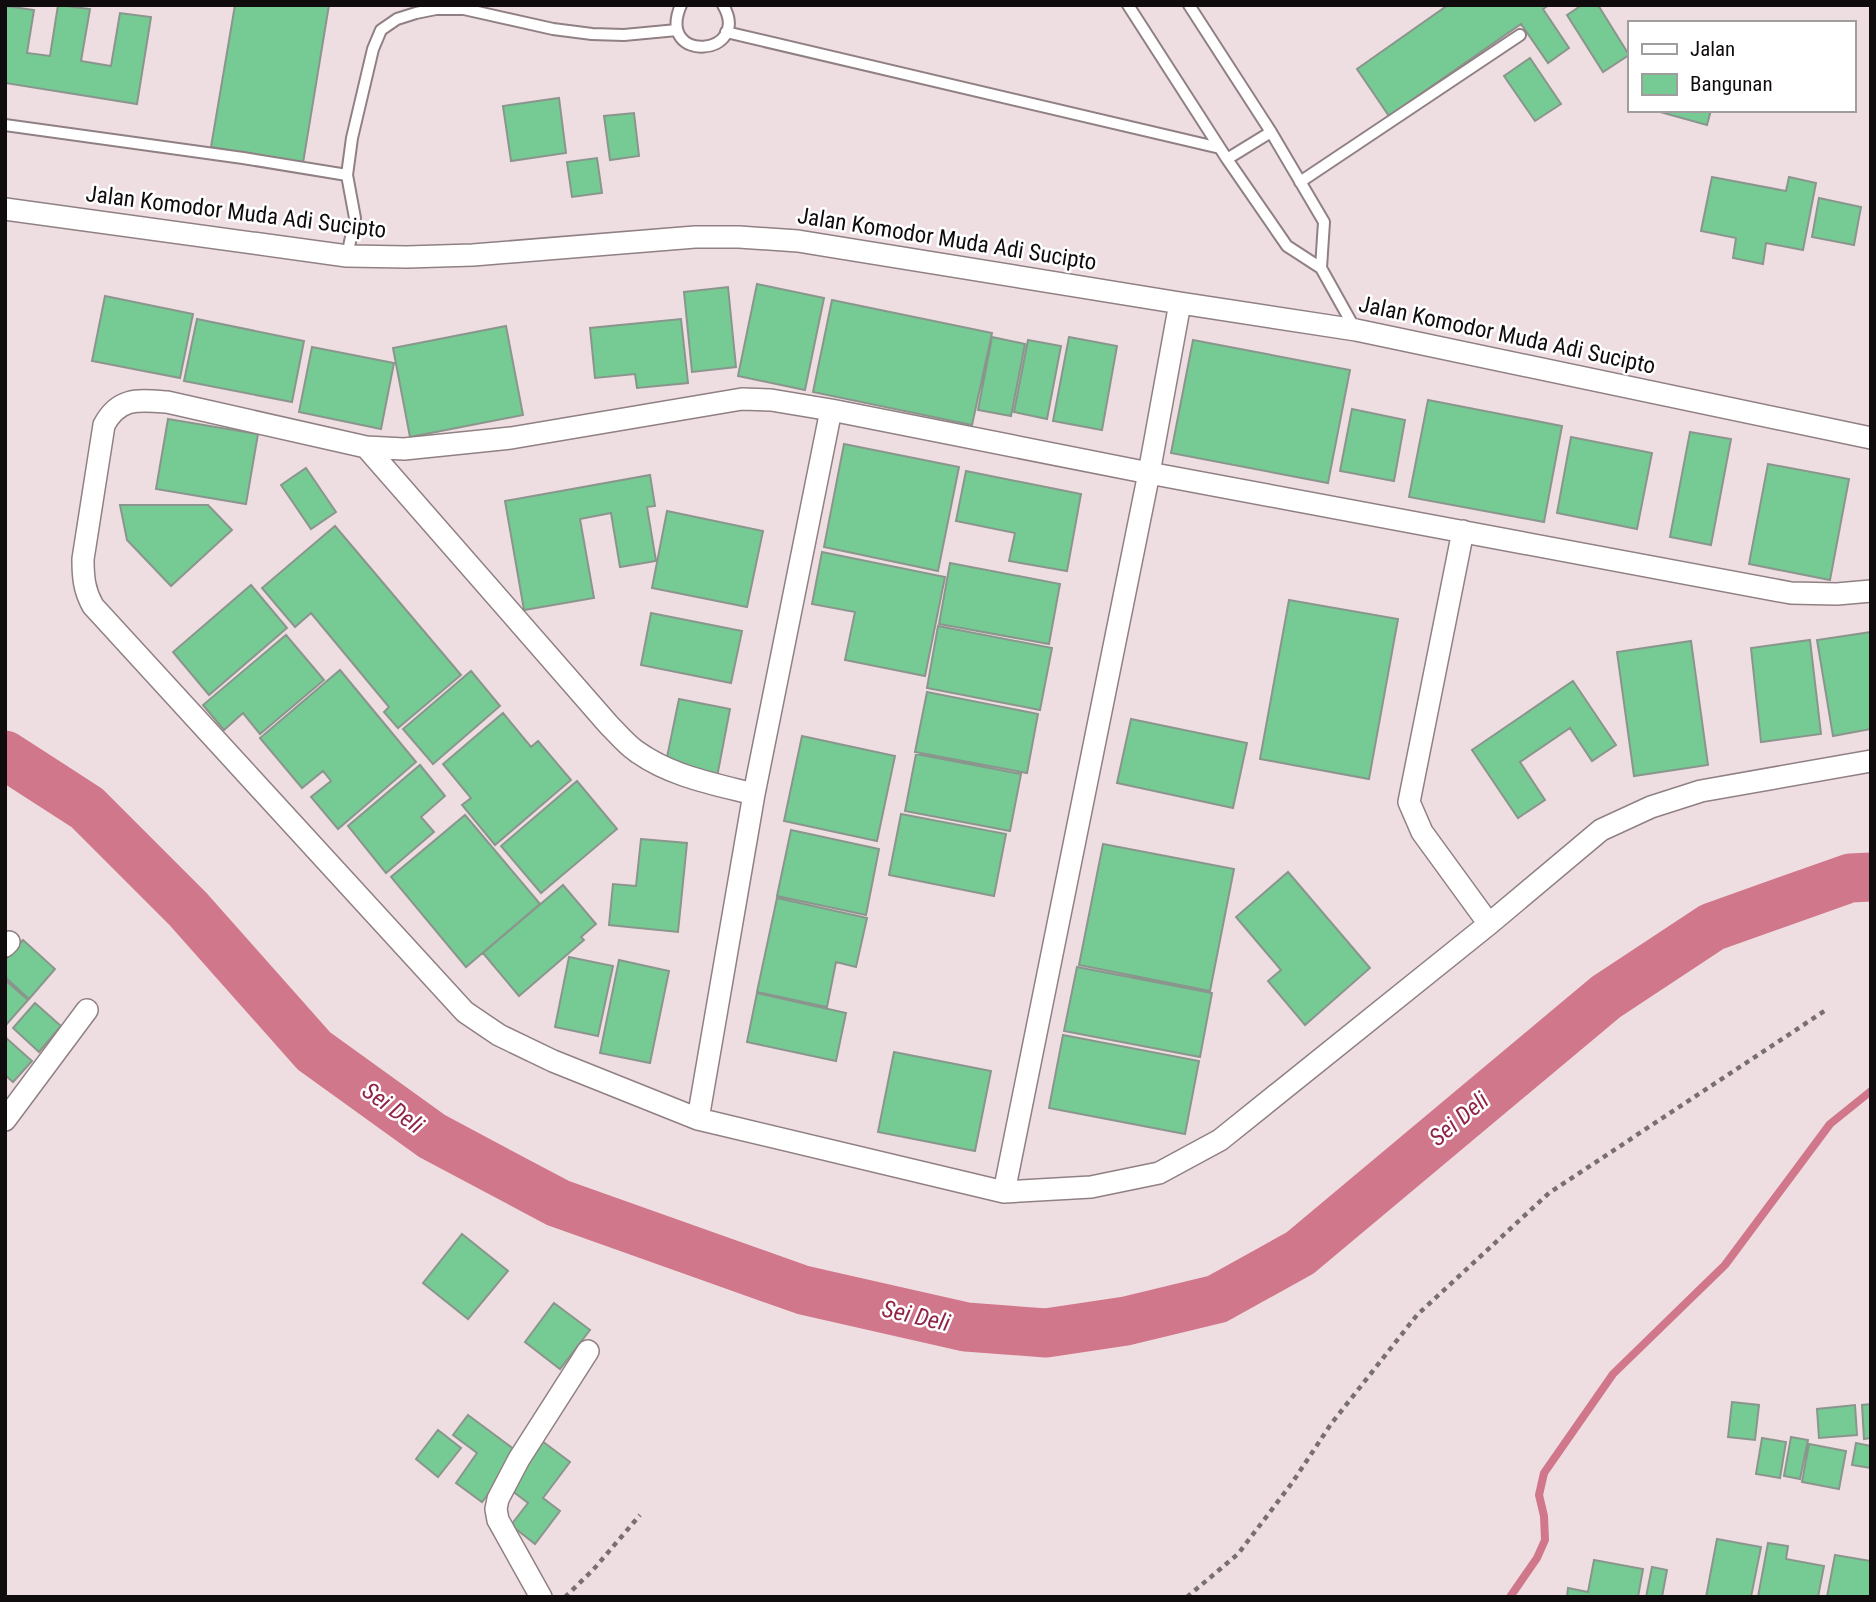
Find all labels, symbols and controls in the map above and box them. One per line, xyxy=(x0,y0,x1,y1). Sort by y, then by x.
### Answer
legend xyxy=(1628,21,1855,112)
text: Jalan xyxy=(1690,37,1735,61)
text: Bangunan xyxy=(1690,72,1773,96)
street label: Jalan Komodor Muda Adi Sucipto xyxy=(84,180,388,244)
street label: Jalan Komodor Muda Adi Sucipto xyxy=(795,202,1099,276)
street label: Jalan Komodor Muda Adi Sucipto xyxy=(1356,290,1658,380)
water label: Sei Deli xyxy=(357,1076,430,1140)
water label: Sei Deli xyxy=(1424,1086,1495,1152)
water label: Sei Deli xyxy=(879,1295,953,1338)

